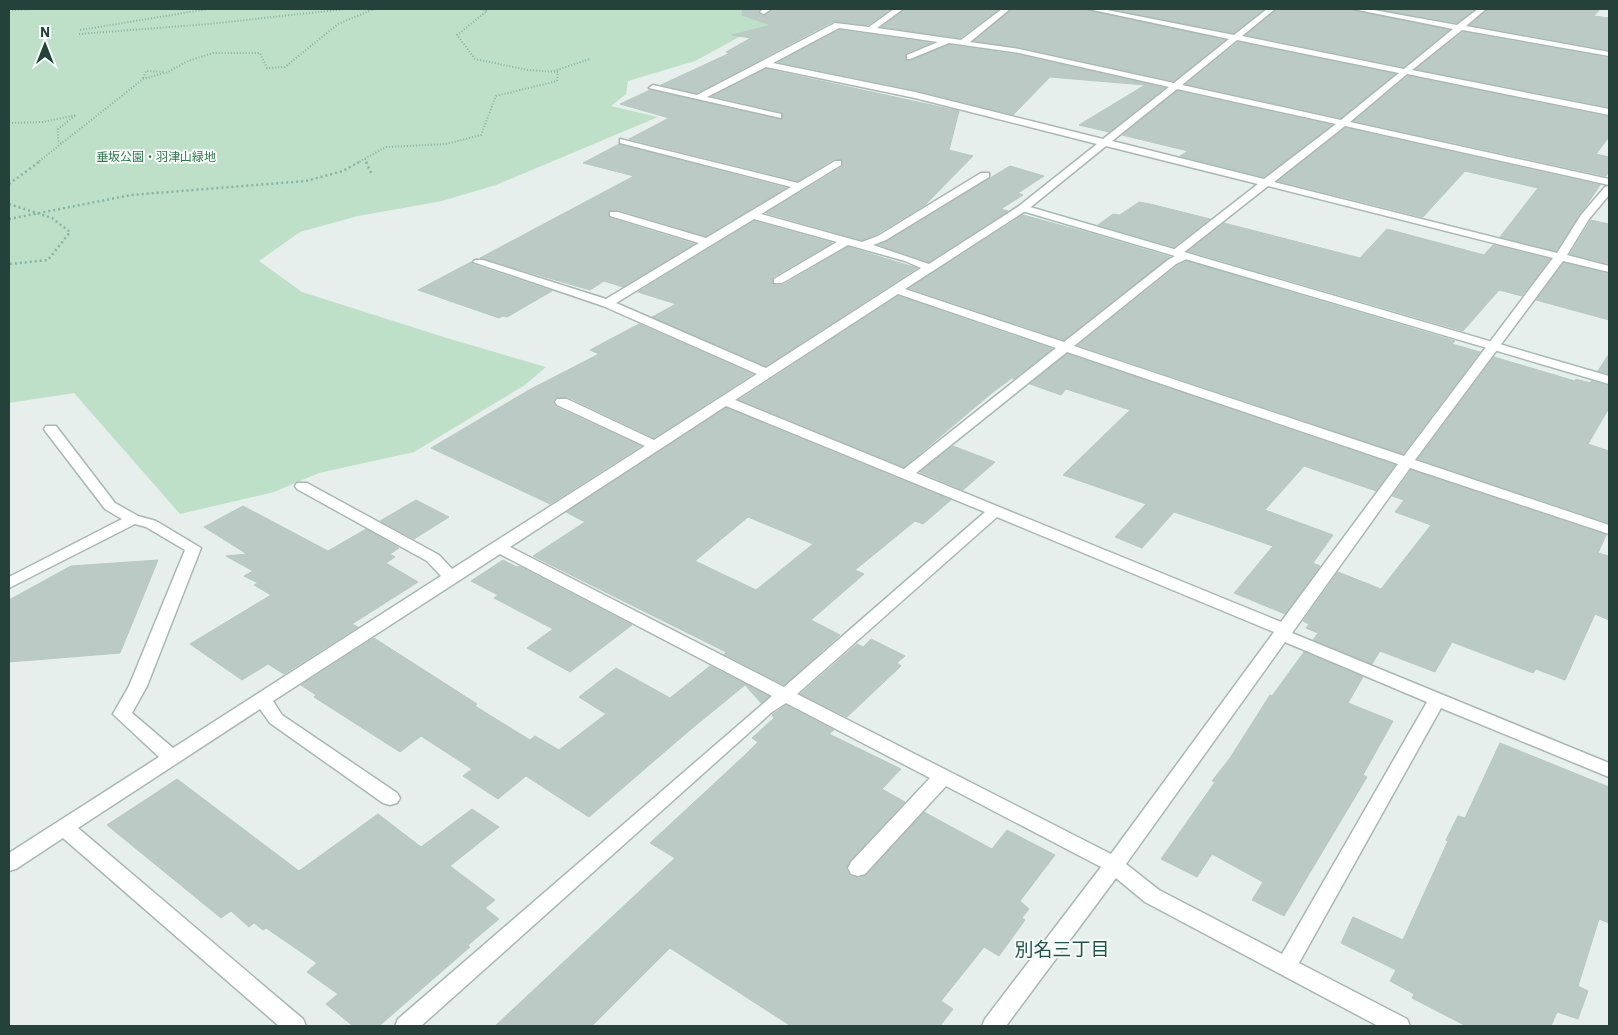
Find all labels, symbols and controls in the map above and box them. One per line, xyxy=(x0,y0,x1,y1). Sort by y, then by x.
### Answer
north arrow xyxy=(20,20,70,70)
text: N xyxy=(40,23,50,41)
park label: 垂坂公園・羽津山緑地 xyxy=(96,149,216,164)
district label: 別名三丁目 xyxy=(1014,937,1110,961)

